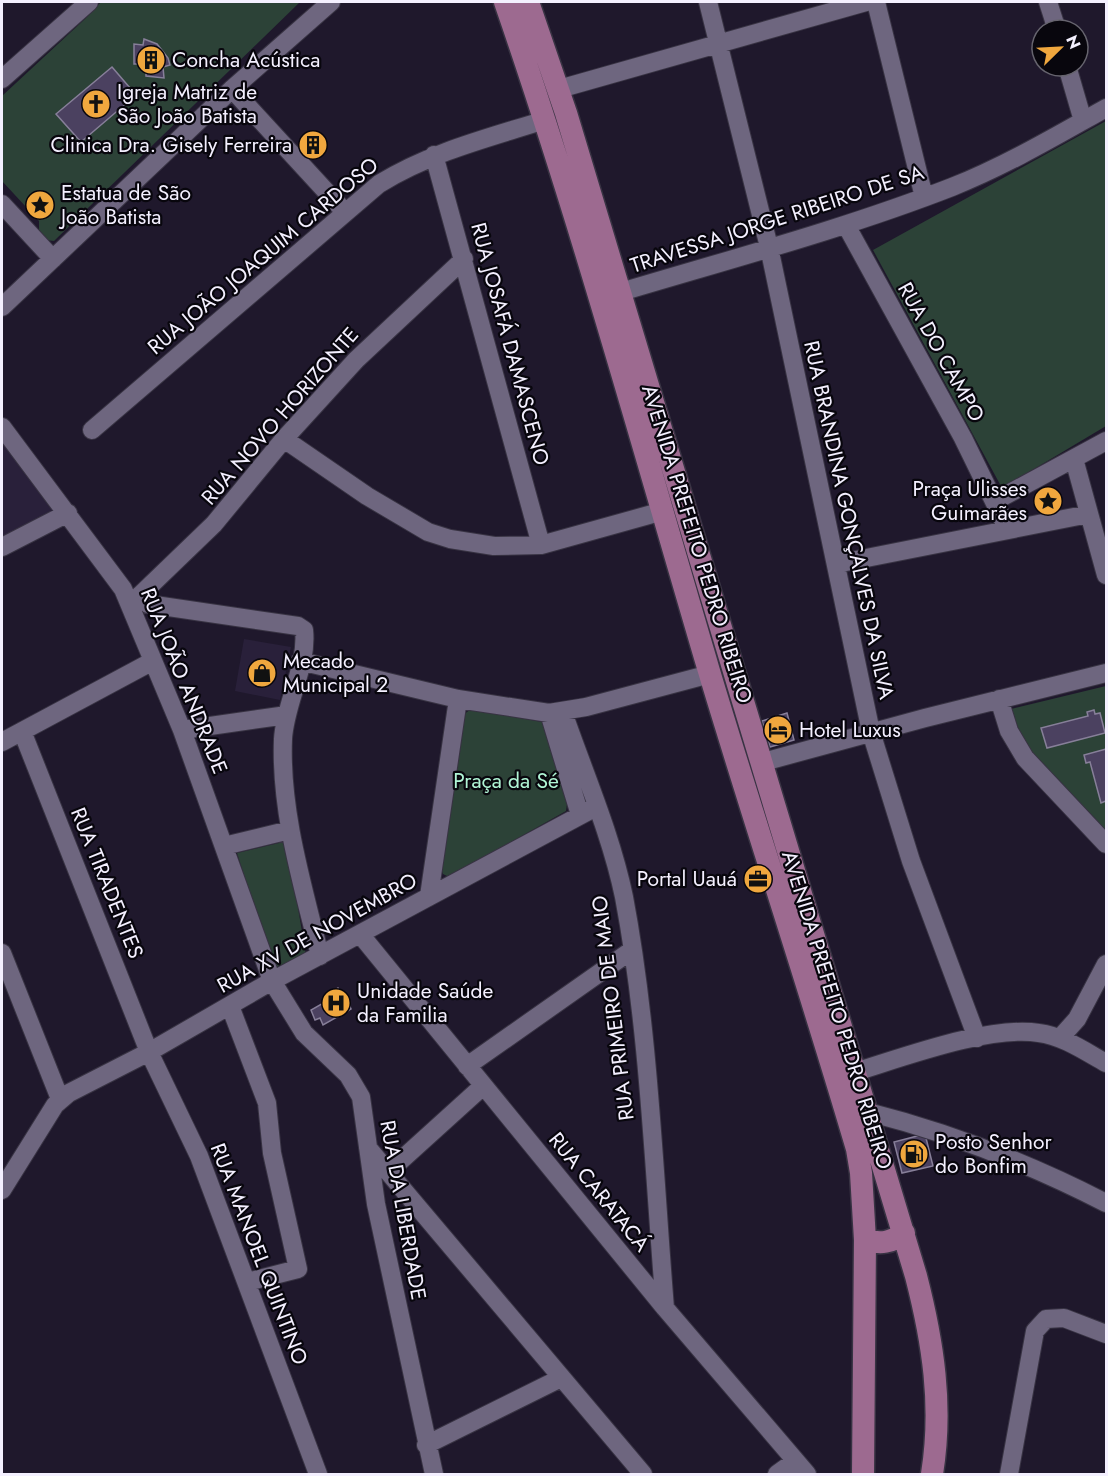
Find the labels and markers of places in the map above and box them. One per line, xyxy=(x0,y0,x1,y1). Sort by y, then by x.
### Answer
building icon: Concha Acústica xyxy=(135,44,167,76)
place label: Concha Acústica xyxy=(172,45,320,75)
place label: Igreja Matriz de São João Batista xyxy=(117,77,257,131)
church icon: Igreja Matriz de São João Batista xyxy=(80,88,112,120)
building icon: Clinica Dra. Gisely Ferreira xyxy=(297,129,329,161)
place label: Clinica Dra. Gisely Ferreira xyxy=(50,130,292,160)
place label: Estatua de São João Batista xyxy=(58,178,191,232)
place icon: Estatua de São João Batista xyxy=(24,189,56,221)
place label: Praça Ulisses Guimarães xyxy=(913,474,1027,528)
place icon: Praça Ulisses Guimarães xyxy=(1032,485,1064,517)
place label: Mecado Municipal 2 xyxy=(283,646,388,700)
shop icon: Mecado Municipal 2 xyxy=(246,657,278,689)
hotel icon: Hotel Luxus xyxy=(762,714,794,746)
place label: Hotel Luxus xyxy=(799,715,901,745)
office icon: Portal Uauá xyxy=(742,863,774,895)
place label: Portal Uauá xyxy=(637,864,737,894)
place label: Unidade Saúde da Familia xyxy=(357,976,493,1030)
hospital icon: Unidade Saúde da Familia xyxy=(320,987,352,1019)
place label: Posto Senhor do Bonfim xyxy=(935,1127,1052,1181)
fuel station icon: Posto Senhor do Bonfim xyxy=(898,1138,930,1170)

